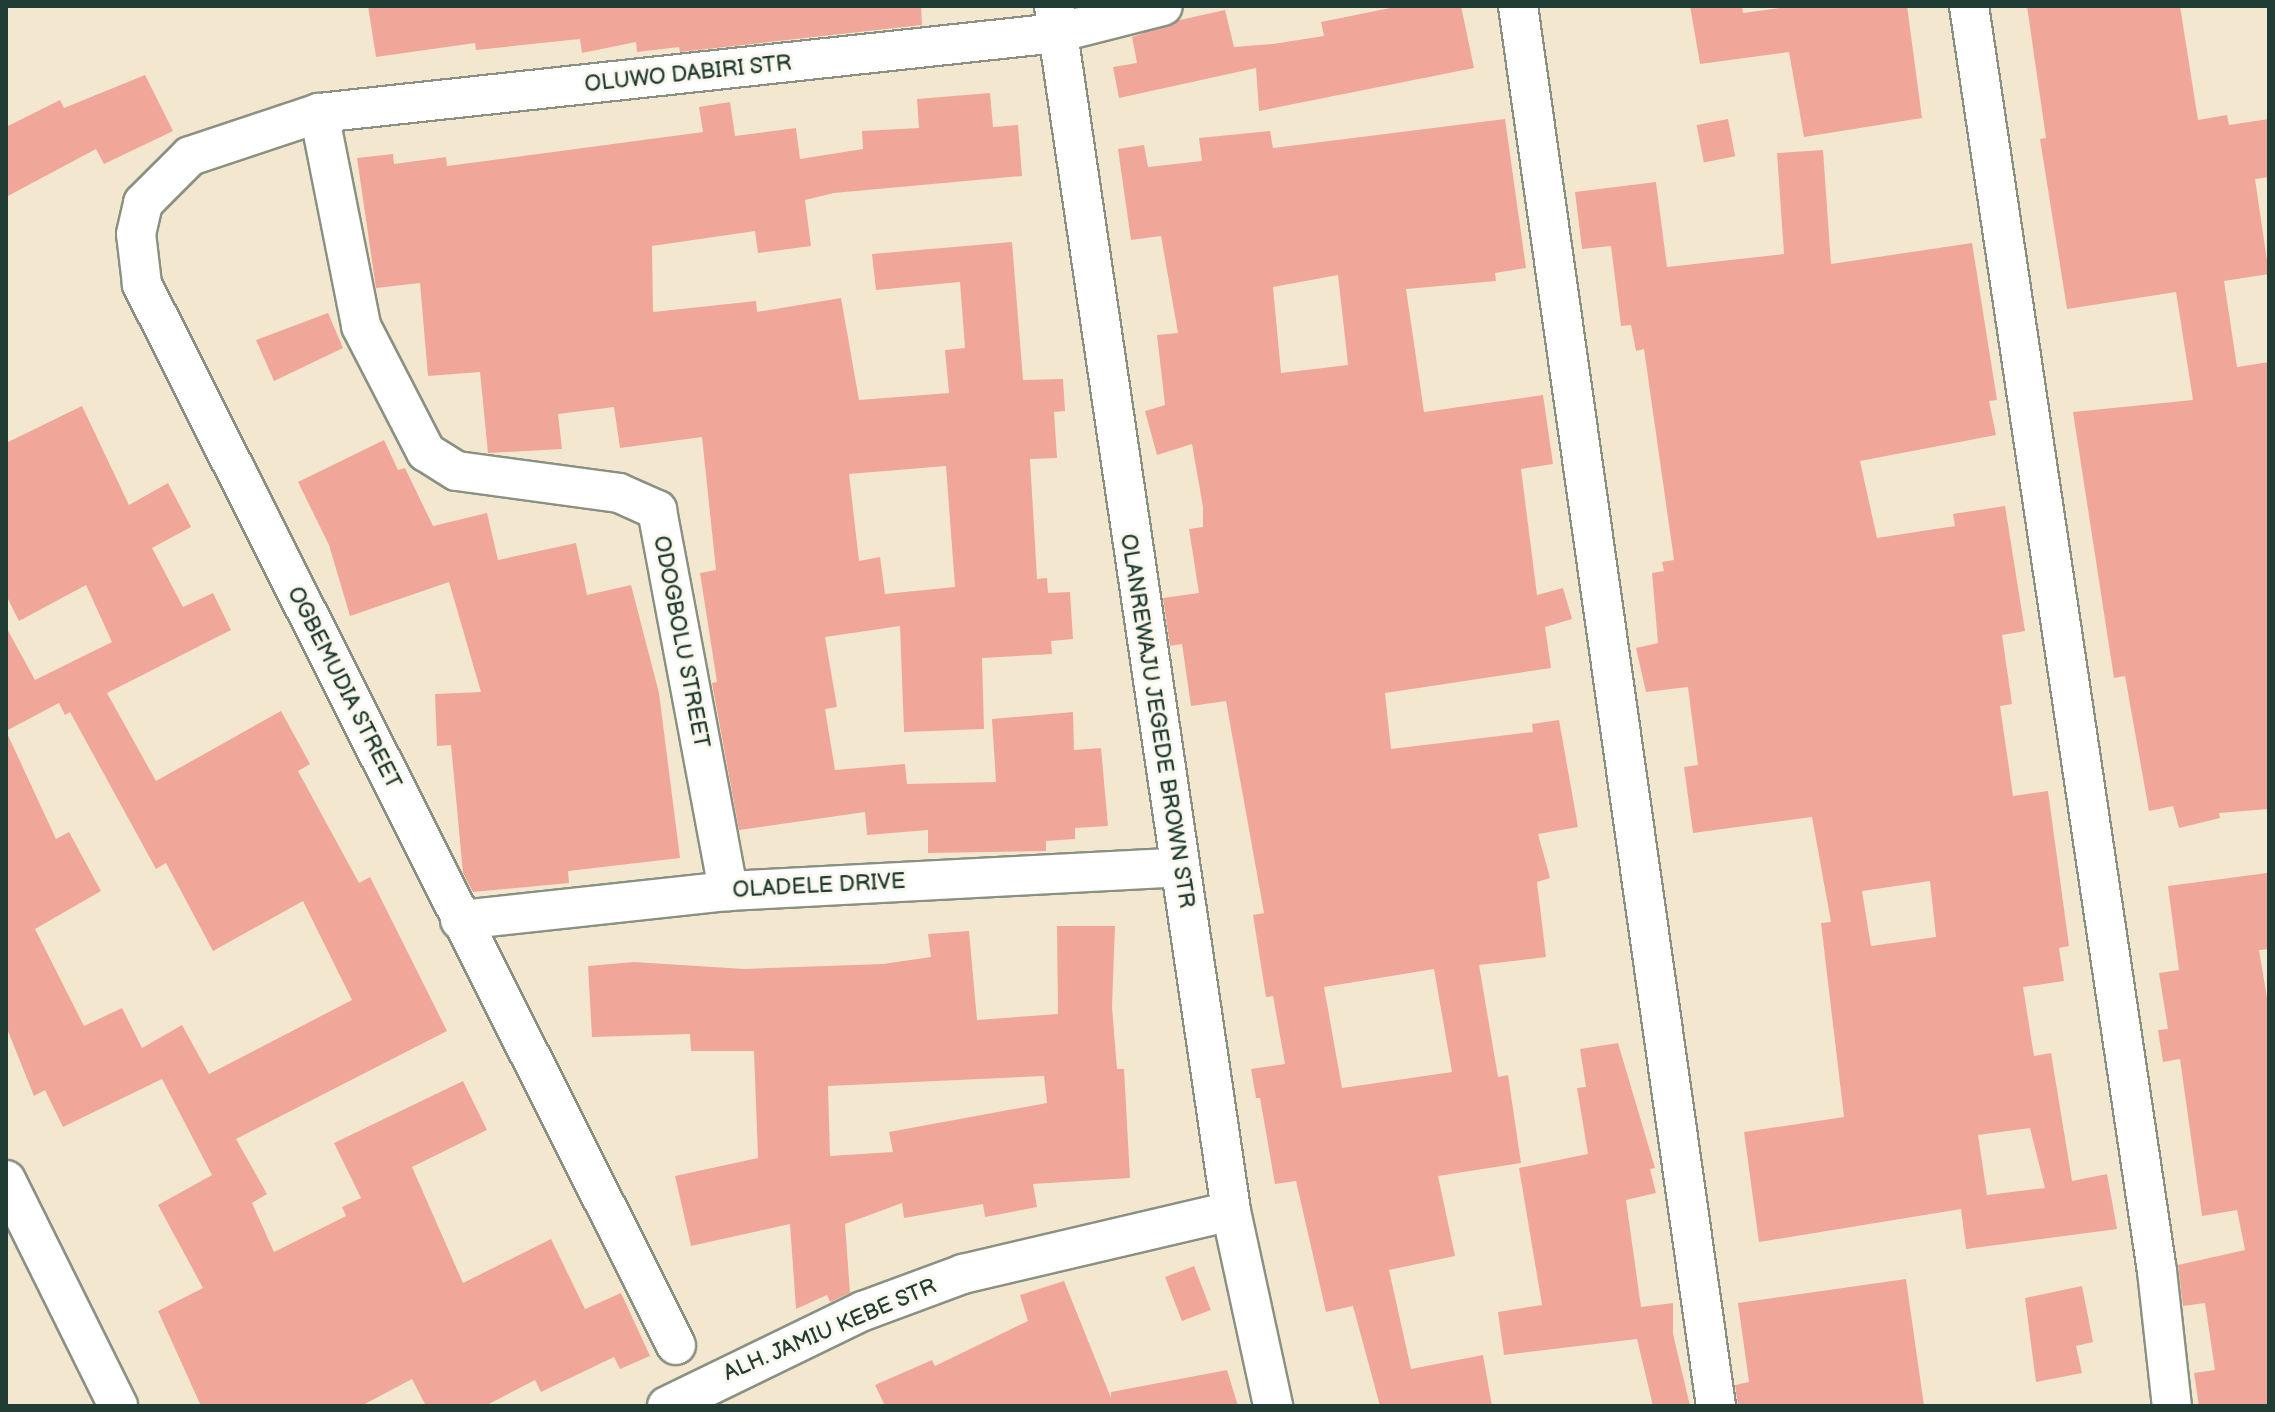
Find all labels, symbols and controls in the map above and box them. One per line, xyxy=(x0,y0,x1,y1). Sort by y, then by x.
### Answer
street label: OLUWO DABIRI STR xyxy=(583,50,793,98)
street label: OLANREWAJU JEGEDE BROWN STR xyxy=(1114,531,1200,911)
street label: ODOGBOLU STREET xyxy=(647,533,715,751)
street label: OGBEMUDIA STREET xyxy=(281,582,407,794)
street label: OLADELE DRIVE xyxy=(732,868,906,904)
street label: ALH. JAMIU KEBE STR xyxy=(719,1273,941,1387)

